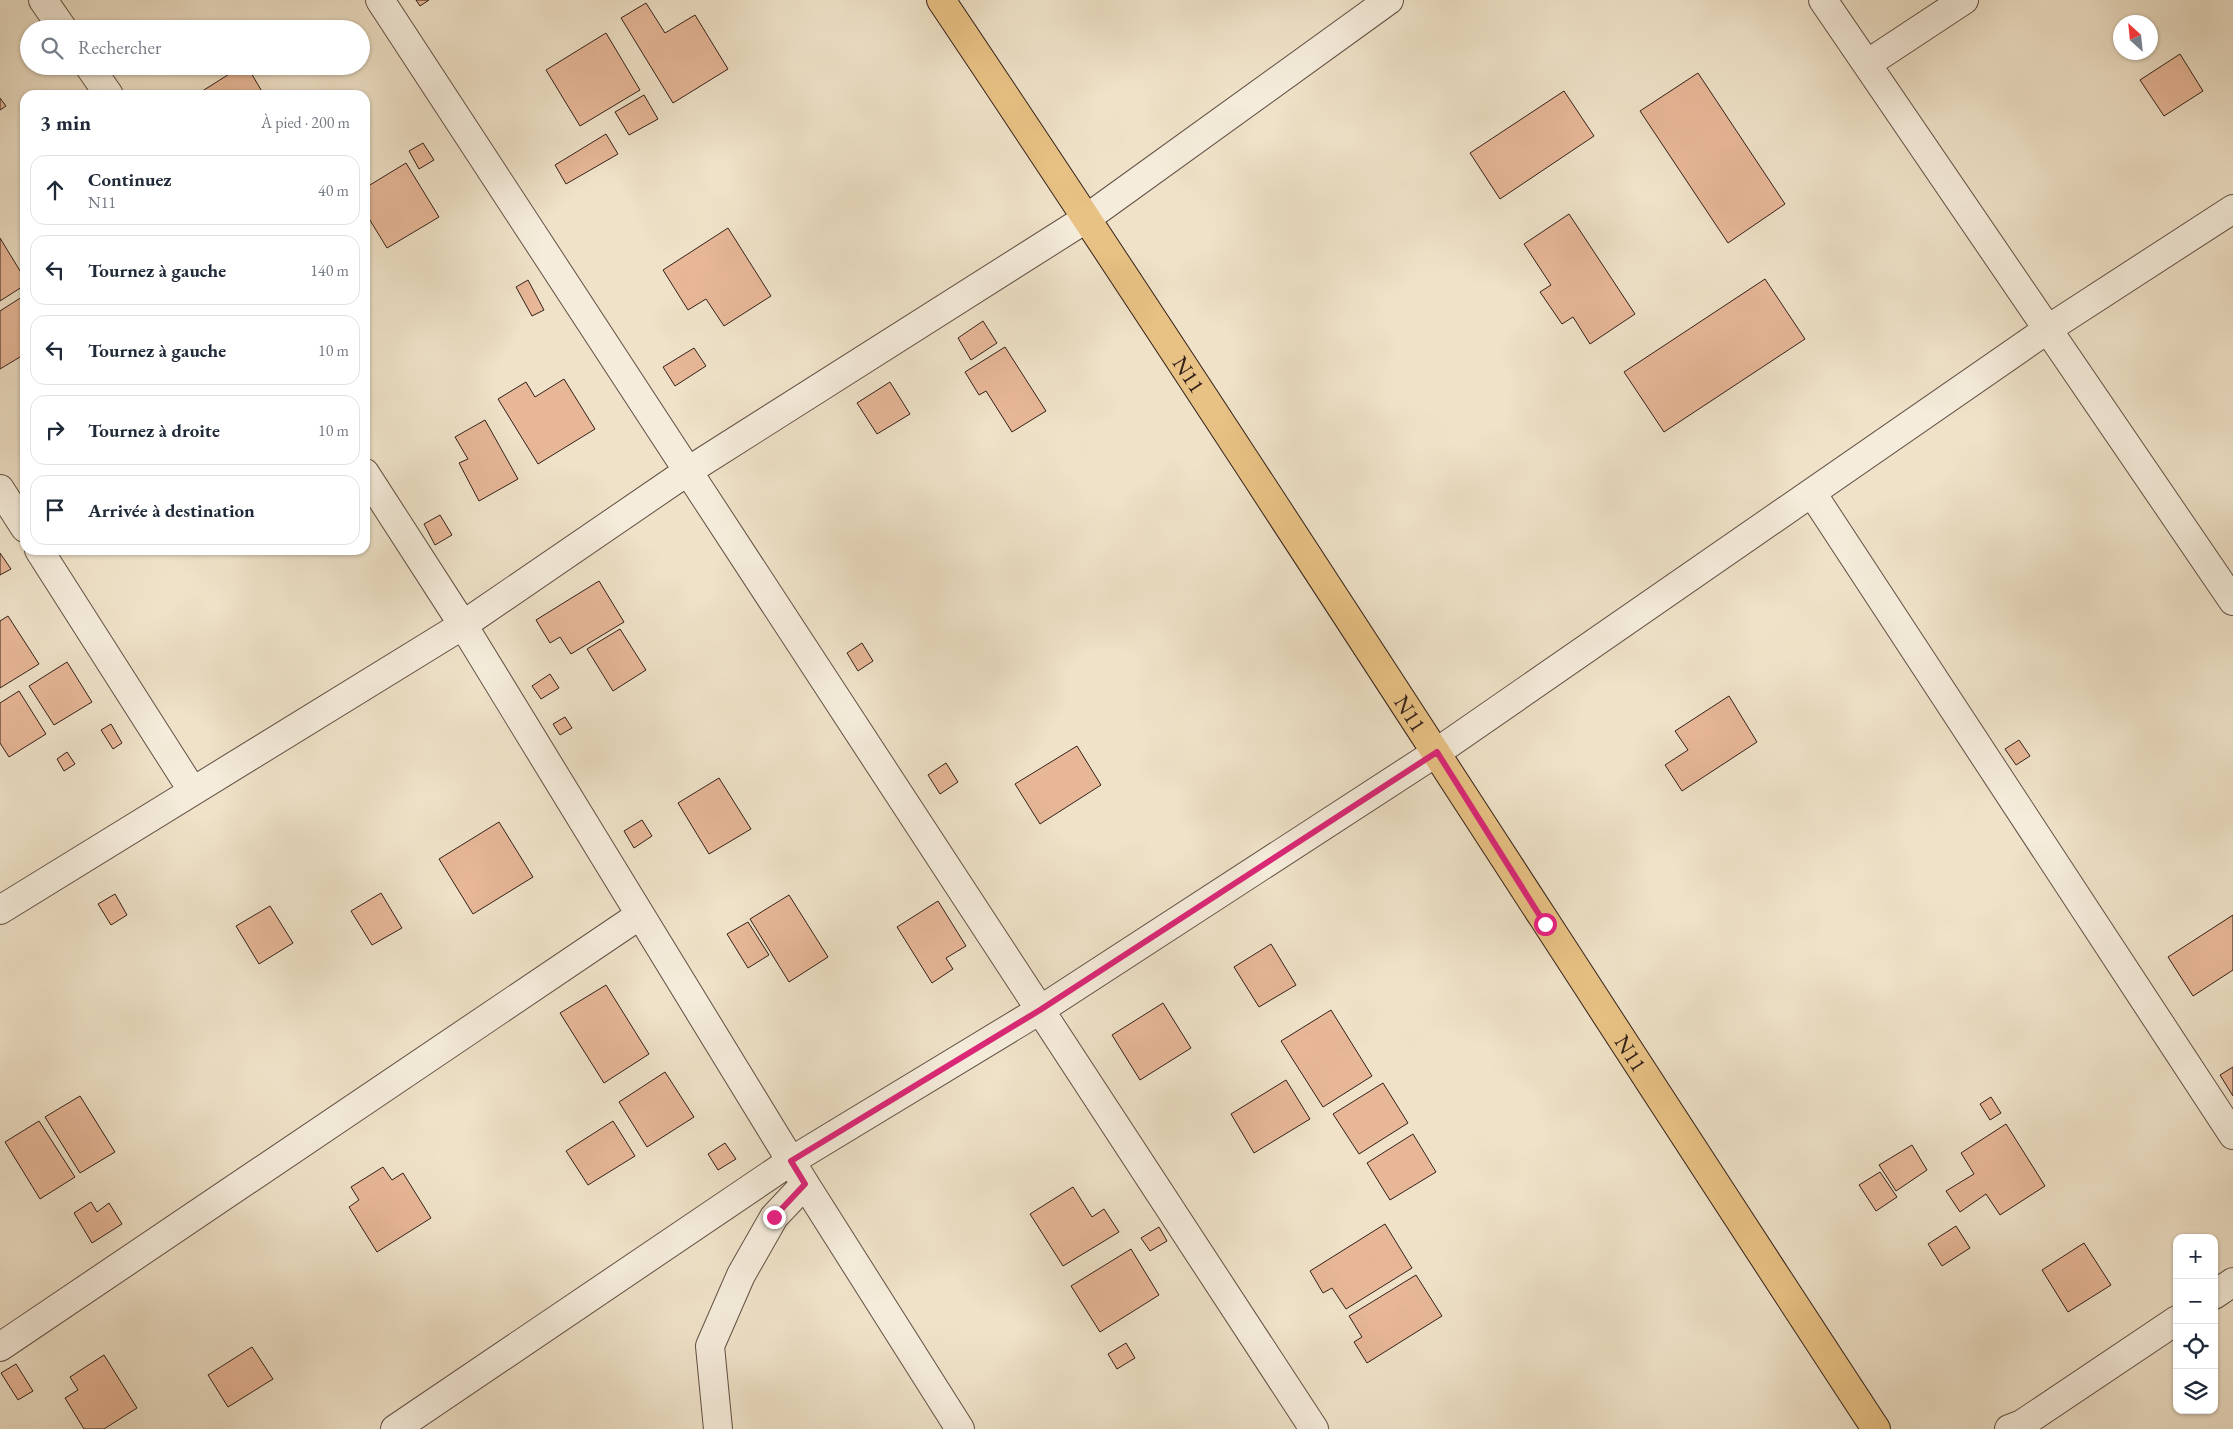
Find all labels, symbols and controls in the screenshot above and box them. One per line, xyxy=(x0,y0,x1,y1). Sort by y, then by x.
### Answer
north arrow xyxy=(2113,15,2158,60)
search box xyxy=(20,20,370,75)
icon: search xyxy=(38,34,66,62)
text: Rechercher xyxy=(78,35,161,60)
text: 3 min xyxy=(40,109,91,136)
text: À pied · 200 m xyxy=(261,112,350,133)
text: Continuez xyxy=(88,167,172,192)
icon: ahead xyxy=(41,176,69,204)
text: 40 m xyxy=(318,180,349,201)
text: N11 xyxy=(88,192,116,213)
icon: left xyxy=(41,256,69,284)
text: Tournez à gauche xyxy=(88,258,226,283)
text: 140 m xyxy=(310,260,349,281)
icon: left xyxy=(41,336,69,364)
text: Tournez à gauche xyxy=(88,338,226,363)
text: 10 m xyxy=(318,340,349,361)
street label: N11 xyxy=(1166,350,1211,399)
icon: right xyxy=(41,416,69,444)
text: Tournez à droite xyxy=(88,418,220,443)
text: 10 m xyxy=(318,420,349,441)
icon: arrive xyxy=(41,496,69,524)
text: Arrivée à destination xyxy=(88,498,255,523)
street label: N11 xyxy=(1387,690,1433,738)
route start xyxy=(1534,913,1557,936)
street label: N11 xyxy=(1608,1029,1653,1077)
route end xyxy=(763,1206,786,1229)
map controls xyxy=(2173,1234,2218,1414)
button: + xyxy=(2173,1234,2218,1279)
button: − xyxy=(2173,1279,2218,1324)
button: locate xyxy=(2173,1324,2218,1369)
button: layers xyxy=(2173,1369,2218,1414)

